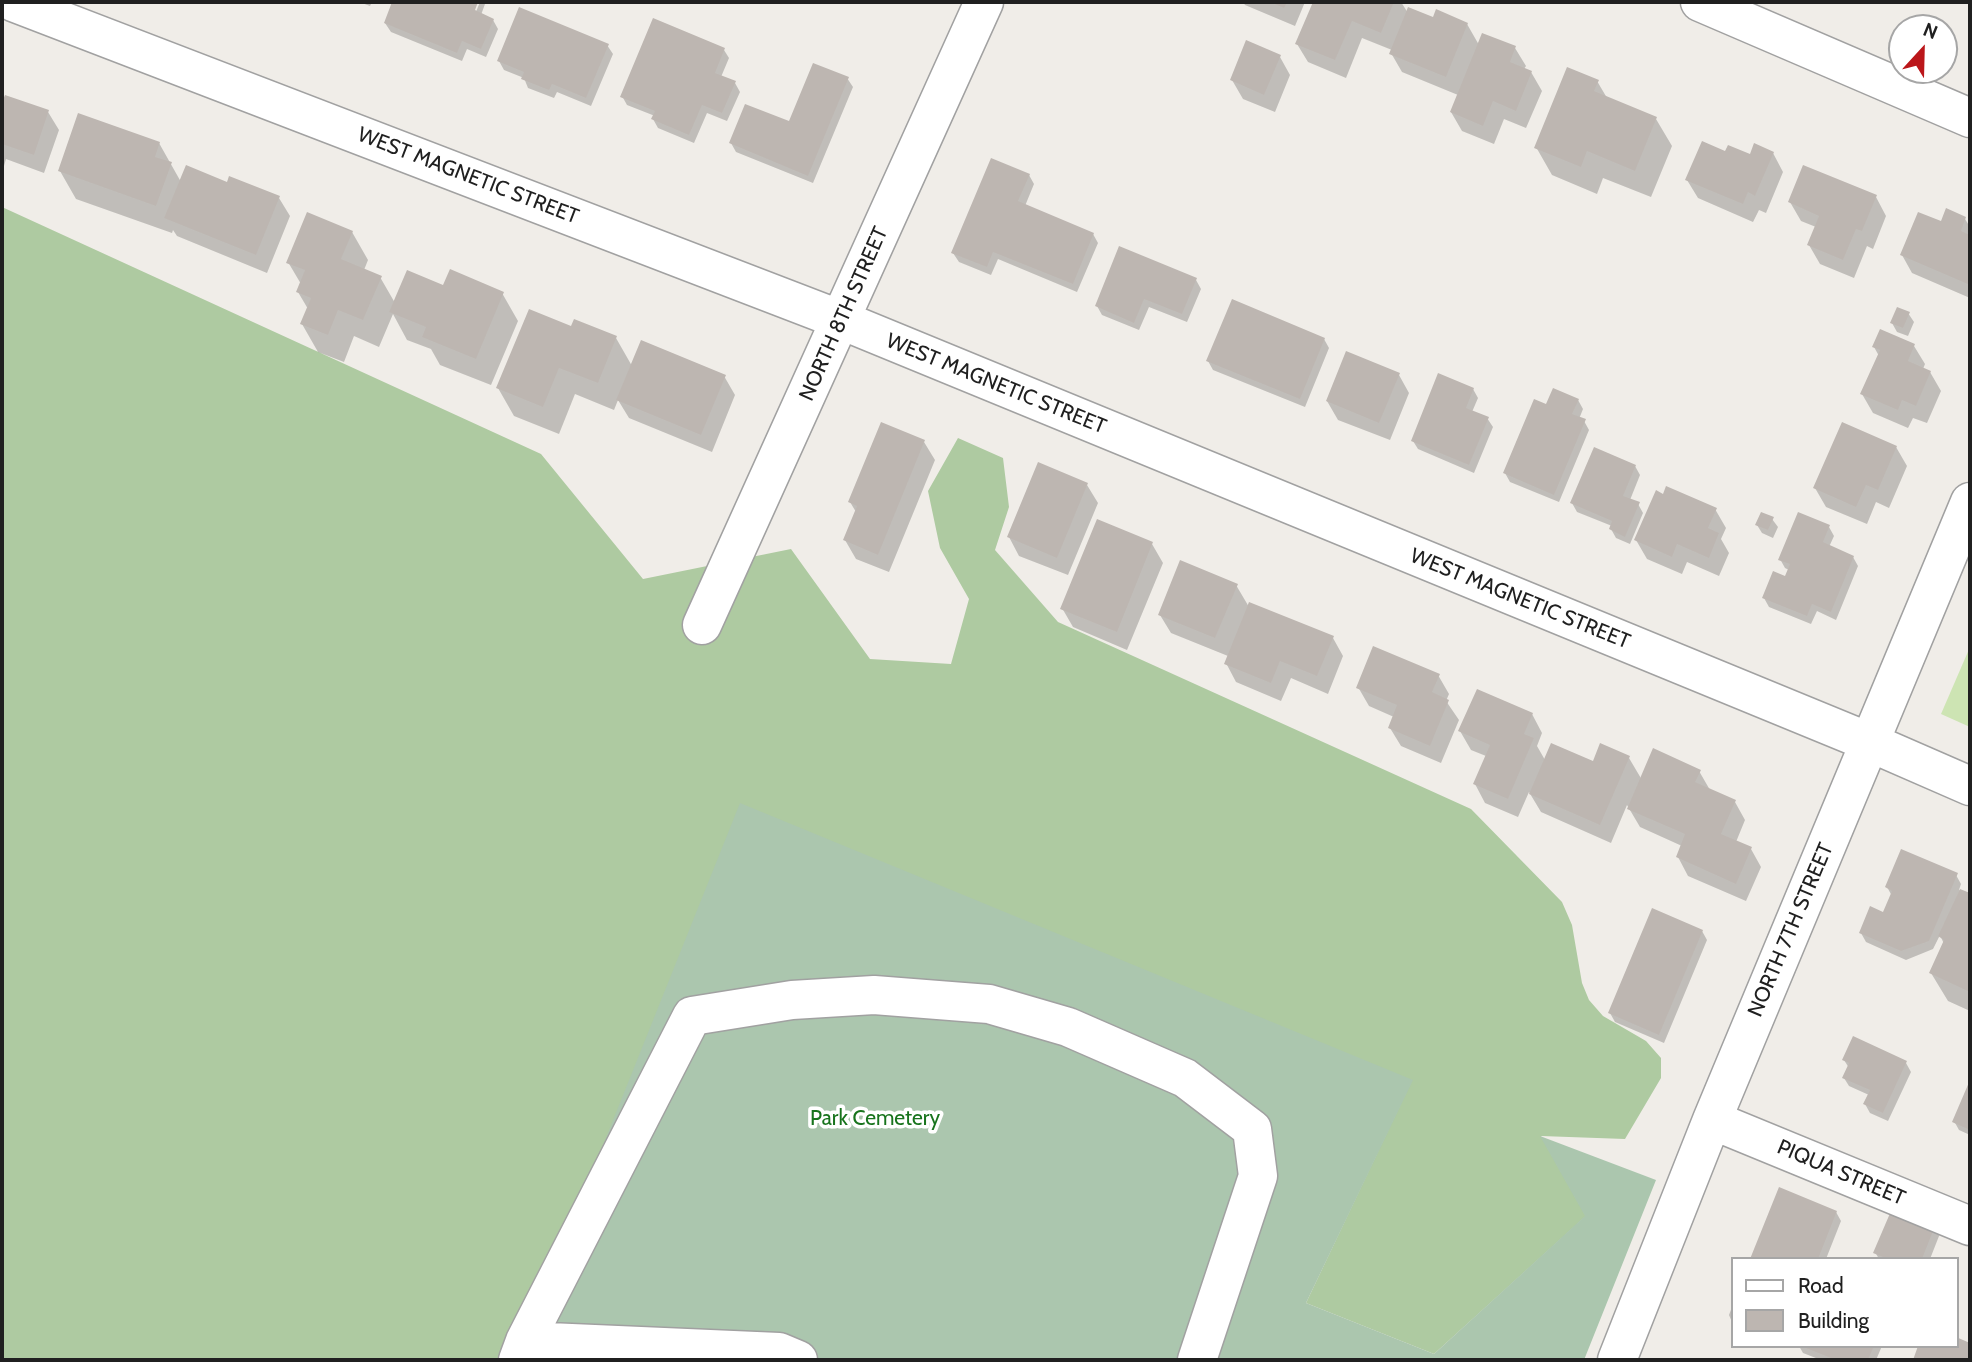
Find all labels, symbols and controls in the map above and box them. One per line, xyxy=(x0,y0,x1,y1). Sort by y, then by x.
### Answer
north arrow xyxy=(1888,14,1958,84)
text: N xyxy=(1920,18,1941,44)
street label: WEST MAGNETIC STREET xyxy=(354,122,582,230)
street label: NORTH 8TH STREET xyxy=(794,223,894,405)
street label: WEST MAGNETIC STREET xyxy=(882,328,1110,440)
street label: WEST MAGNETIC STREET xyxy=(1406,543,1634,655)
street label: NORTH 7TH STREET xyxy=(1743,839,1839,1021)
park label: Park Cemetery xyxy=(810,1106,940,1132)
street label: PIQUA STREET xyxy=(1773,1135,1909,1211)
legend xyxy=(1730,1257,1958,1348)
text: Road xyxy=(1798,1273,1844,1298)
text: Building xyxy=(1798,1308,1869,1333)

